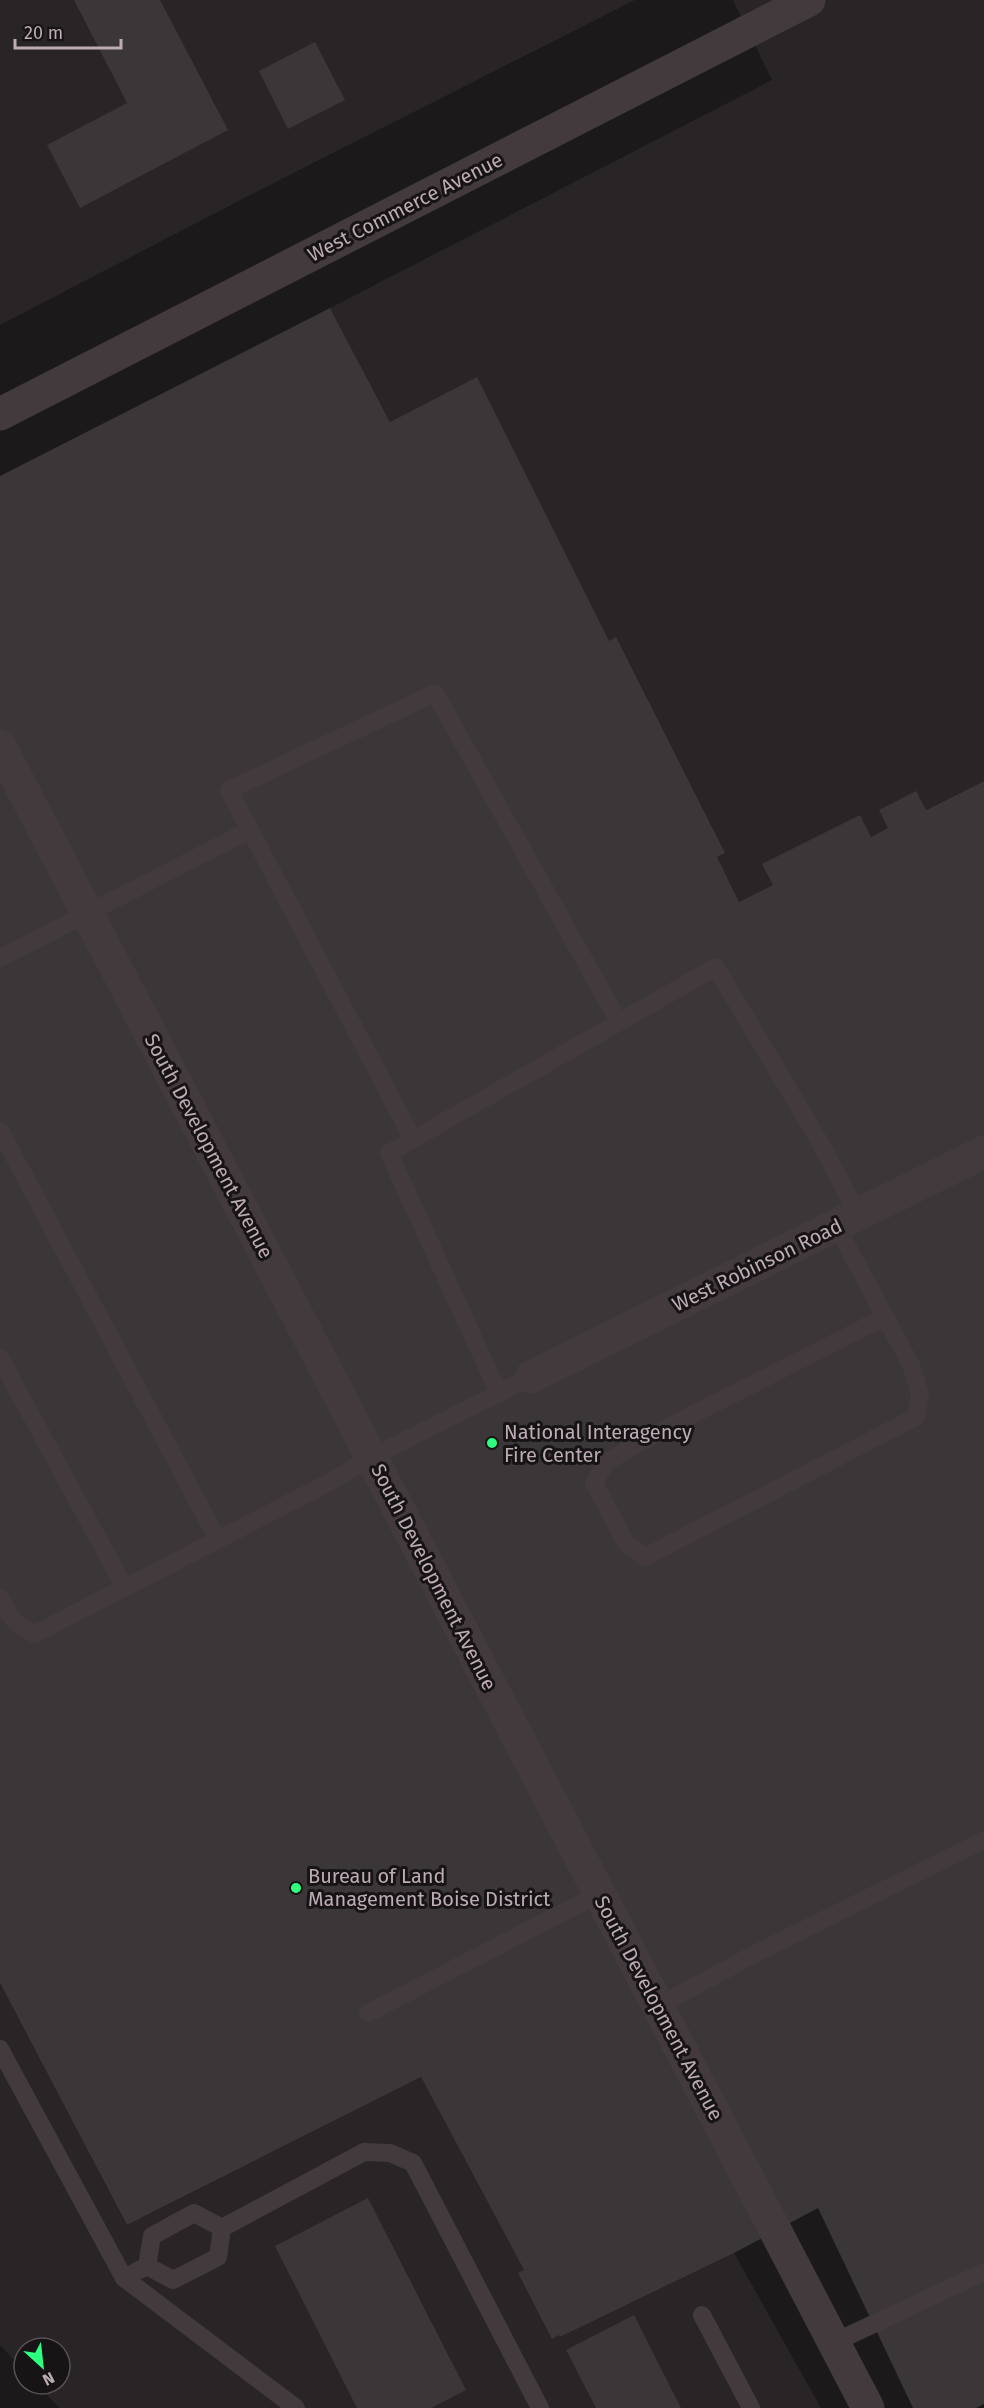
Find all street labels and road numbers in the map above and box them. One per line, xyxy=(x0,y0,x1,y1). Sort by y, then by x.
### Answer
street label: West Commerce Avenue xyxy=(303,147,507,267)
street label: South Development Avenue xyxy=(140,1030,278,1262)
street label: West Robinson Road xyxy=(668,1213,846,1317)
street label: South Development Avenue xyxy=(366,1460,502,1694)
street label: South Development Avenue xyxy=(590,1892,728,2124)

